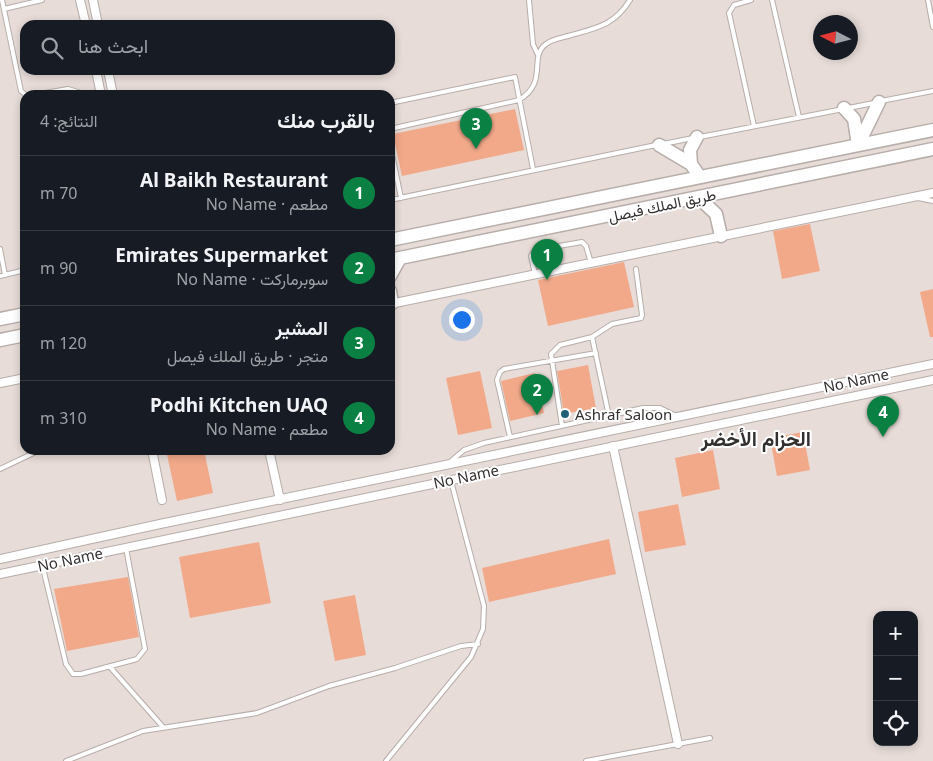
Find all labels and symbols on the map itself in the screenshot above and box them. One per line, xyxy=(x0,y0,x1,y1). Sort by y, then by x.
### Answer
north arrow xyxy=(813,15,858,60)
pin: 3 xyxy=(460,108,492,149)
street label: طريق الملك فيصل xyxy=(606,184,718,227)
pin: 1 xyxy=(531,239,563,280)
your location xyxy=(449,307,475,333)
street label: No Name xyxy=(821,363,891,397)
pin: 2 xyxy=(521,374,553,415)
pin: 4 xyxy=(867,396,899,437)
place label: Ashraf Saloon xyxy=(575,404,672,424)
marker: Ashraf Saloon xyxy=(559,408,571,420)
district label: الحزام الأخضر xyxy=(700,425,811,452)
street label: No Name xyxy=(431,459,501,493)
street label: No Name xyxy=(35,542,105,576)

